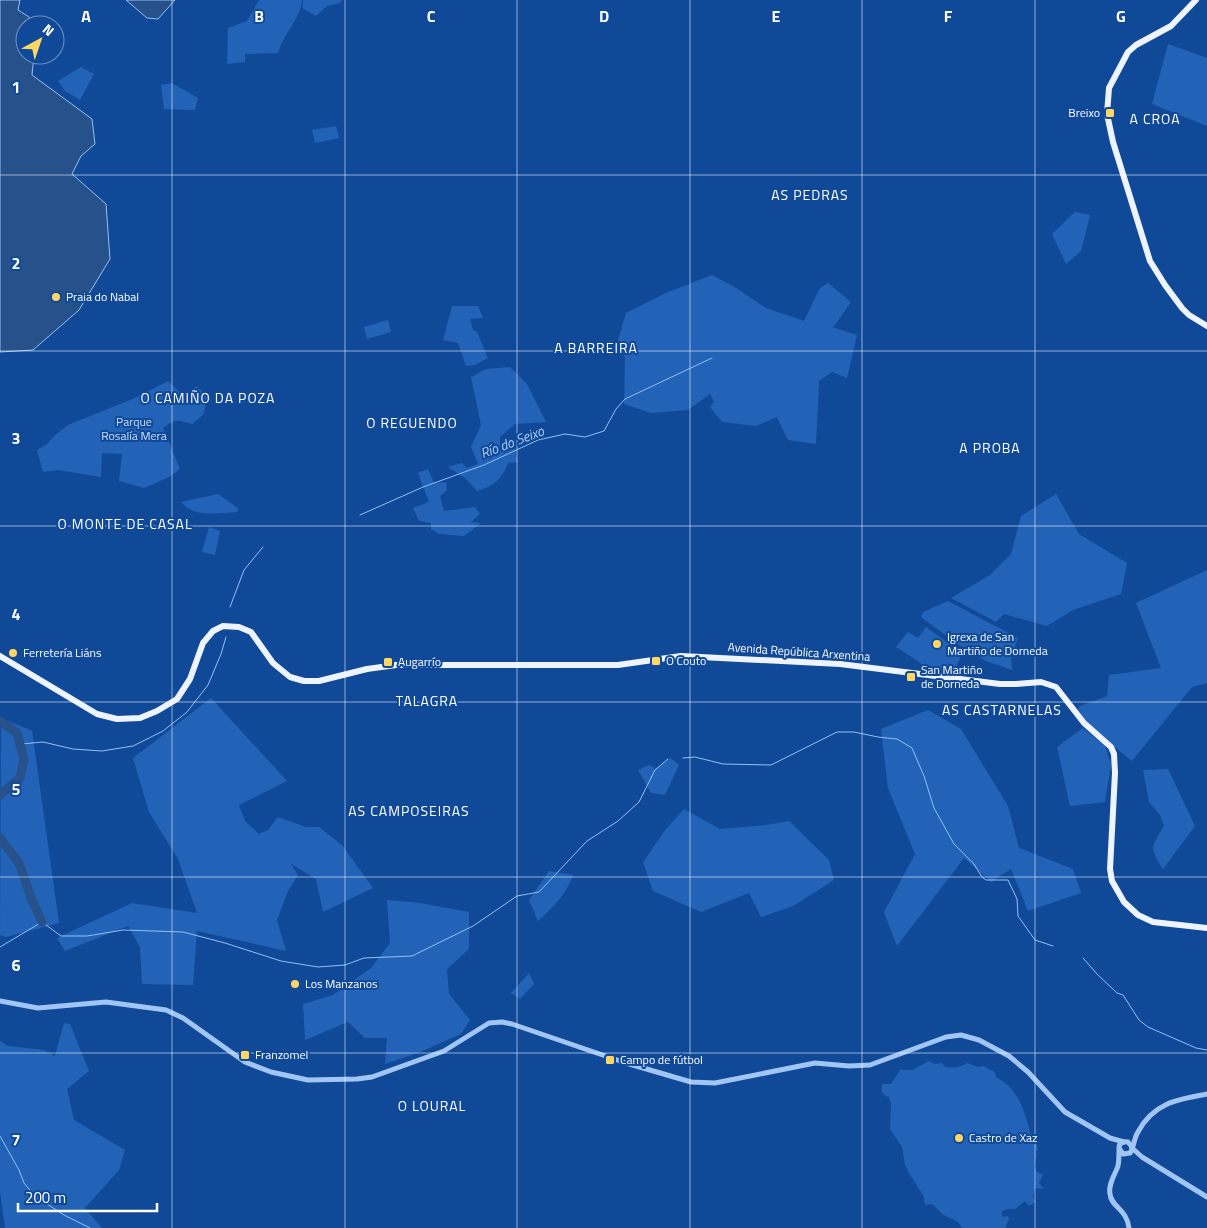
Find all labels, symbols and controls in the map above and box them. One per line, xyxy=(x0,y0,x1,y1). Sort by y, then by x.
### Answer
text: A xyxy=(81,4,91,28)
text: B xyxy=(254,4,264,28)
text: C xyxy=(427,4,436,28)
text: D xyxy=(599,4,609,28)
text: E xyxy=(772,4,781,28)
text: F xyxy=(944,4,953,28)
text: G xyxy=(1116,4,1126,28)
north arrow xyxy=(15,15,65,65)
text: N xyxy=(38,18,59,41)
text: 1 xyxy=(12,75,20,99)
place label: Breixo xyxy=(1068,103,1100,122)
marker: Breixo xyxy=(1104,107,1116,119)
district label: A CROA xyxy=(1129,108,1181,129)
district label: AS PEDRAS xyxy=(771,184,849,205)
text: 2 xyxy=(12,251,20,275)
place label: Praia do Nabal xyxy=(66,287,139,306)
marker: Praia do Nabal xyxy=(50,291,62,303)
district label: A BARREIRA xyxy=(554,337,638,358)
district label: O CAMIÑO DA POZA xyxy=(141,387,275,408)
park label: Parque Rosalía Mera xyxy=(101,412,167,445)
district label: O REGUENDO xyxy=(366,412,458,433)
water label: Río do Seixo xyxy=(477,419,548,463)
text: 3 xyxy=(12,426,20,450)
district label: A PROBA xyxy=(959,437,1021,458)
district label: O MONTE DE CASAL xyxy=(57,513,193,534)
text: 4 xyxy=(12,602,21,626)
place label: Igrexa de San Martiño de Dorneda xyxy=(947,627,1048,660)
street label: Avenida República Arxentina xyxy=(727,637,871,666)
marker: Igrexa de San Martiño de Dorneda xyxy=(931,638,943,650)
place label: Ferretería Liáns xyxy=(23,643,102,662)
marker: Ferretería Liáns xyxy=(7,647,19,659)
place label: O Couto xyxy=(666,651,706,670)
place label: Augarrío xyxy=(398,652,441,671)
marker: O Couto xyxy=(650,655,662,667)
marker: Augarrío xyxy=(382,656,394,668)
place label: San Martiño de Dorneda xyxy=(921,660,982,693)
marker: San Martiño de Dorneda xyxy=(905,671,917,683)
district label: TALAGRA xyxy=(396,690,458,711)
district label: AS CASTARNELAS xyxy=(942,699,1062,720)
text: 5 xyxy=(12,777,21,801)
district label: AS CAMPOSEIRAS xyxy=(348,800,470,821)
text: 6 xyxy=(12,953,21,977)
place label: Los Manzanos xyxy=(305,974,378,993)
marker: Los Manzanos xyxy=(289,978,301,990)
place label: Franzomel xyxy=(255,1045,308,1064)
marker: Franzomel xyxy=(239,1049,251,1061)
place label: Campo de fútbol xyxy=(620,1050,703,1069)
marker: Campo de fútbol xyxy=(604,1054,616,1066)
district label: O LOURAL xyxy=(398,1095,466,1116)
text: 7 xyxy=(12,1128,20,1152)
place label: Castro de Xaz xyxy=(969,1128,1038,1147)
marker: Castro de Xaz xyxy=(953,1132,965,1144)
scale bar xyxy=(18,1180,156,1212)
text: 200 m xyxy=(25,1186,66,1209)

